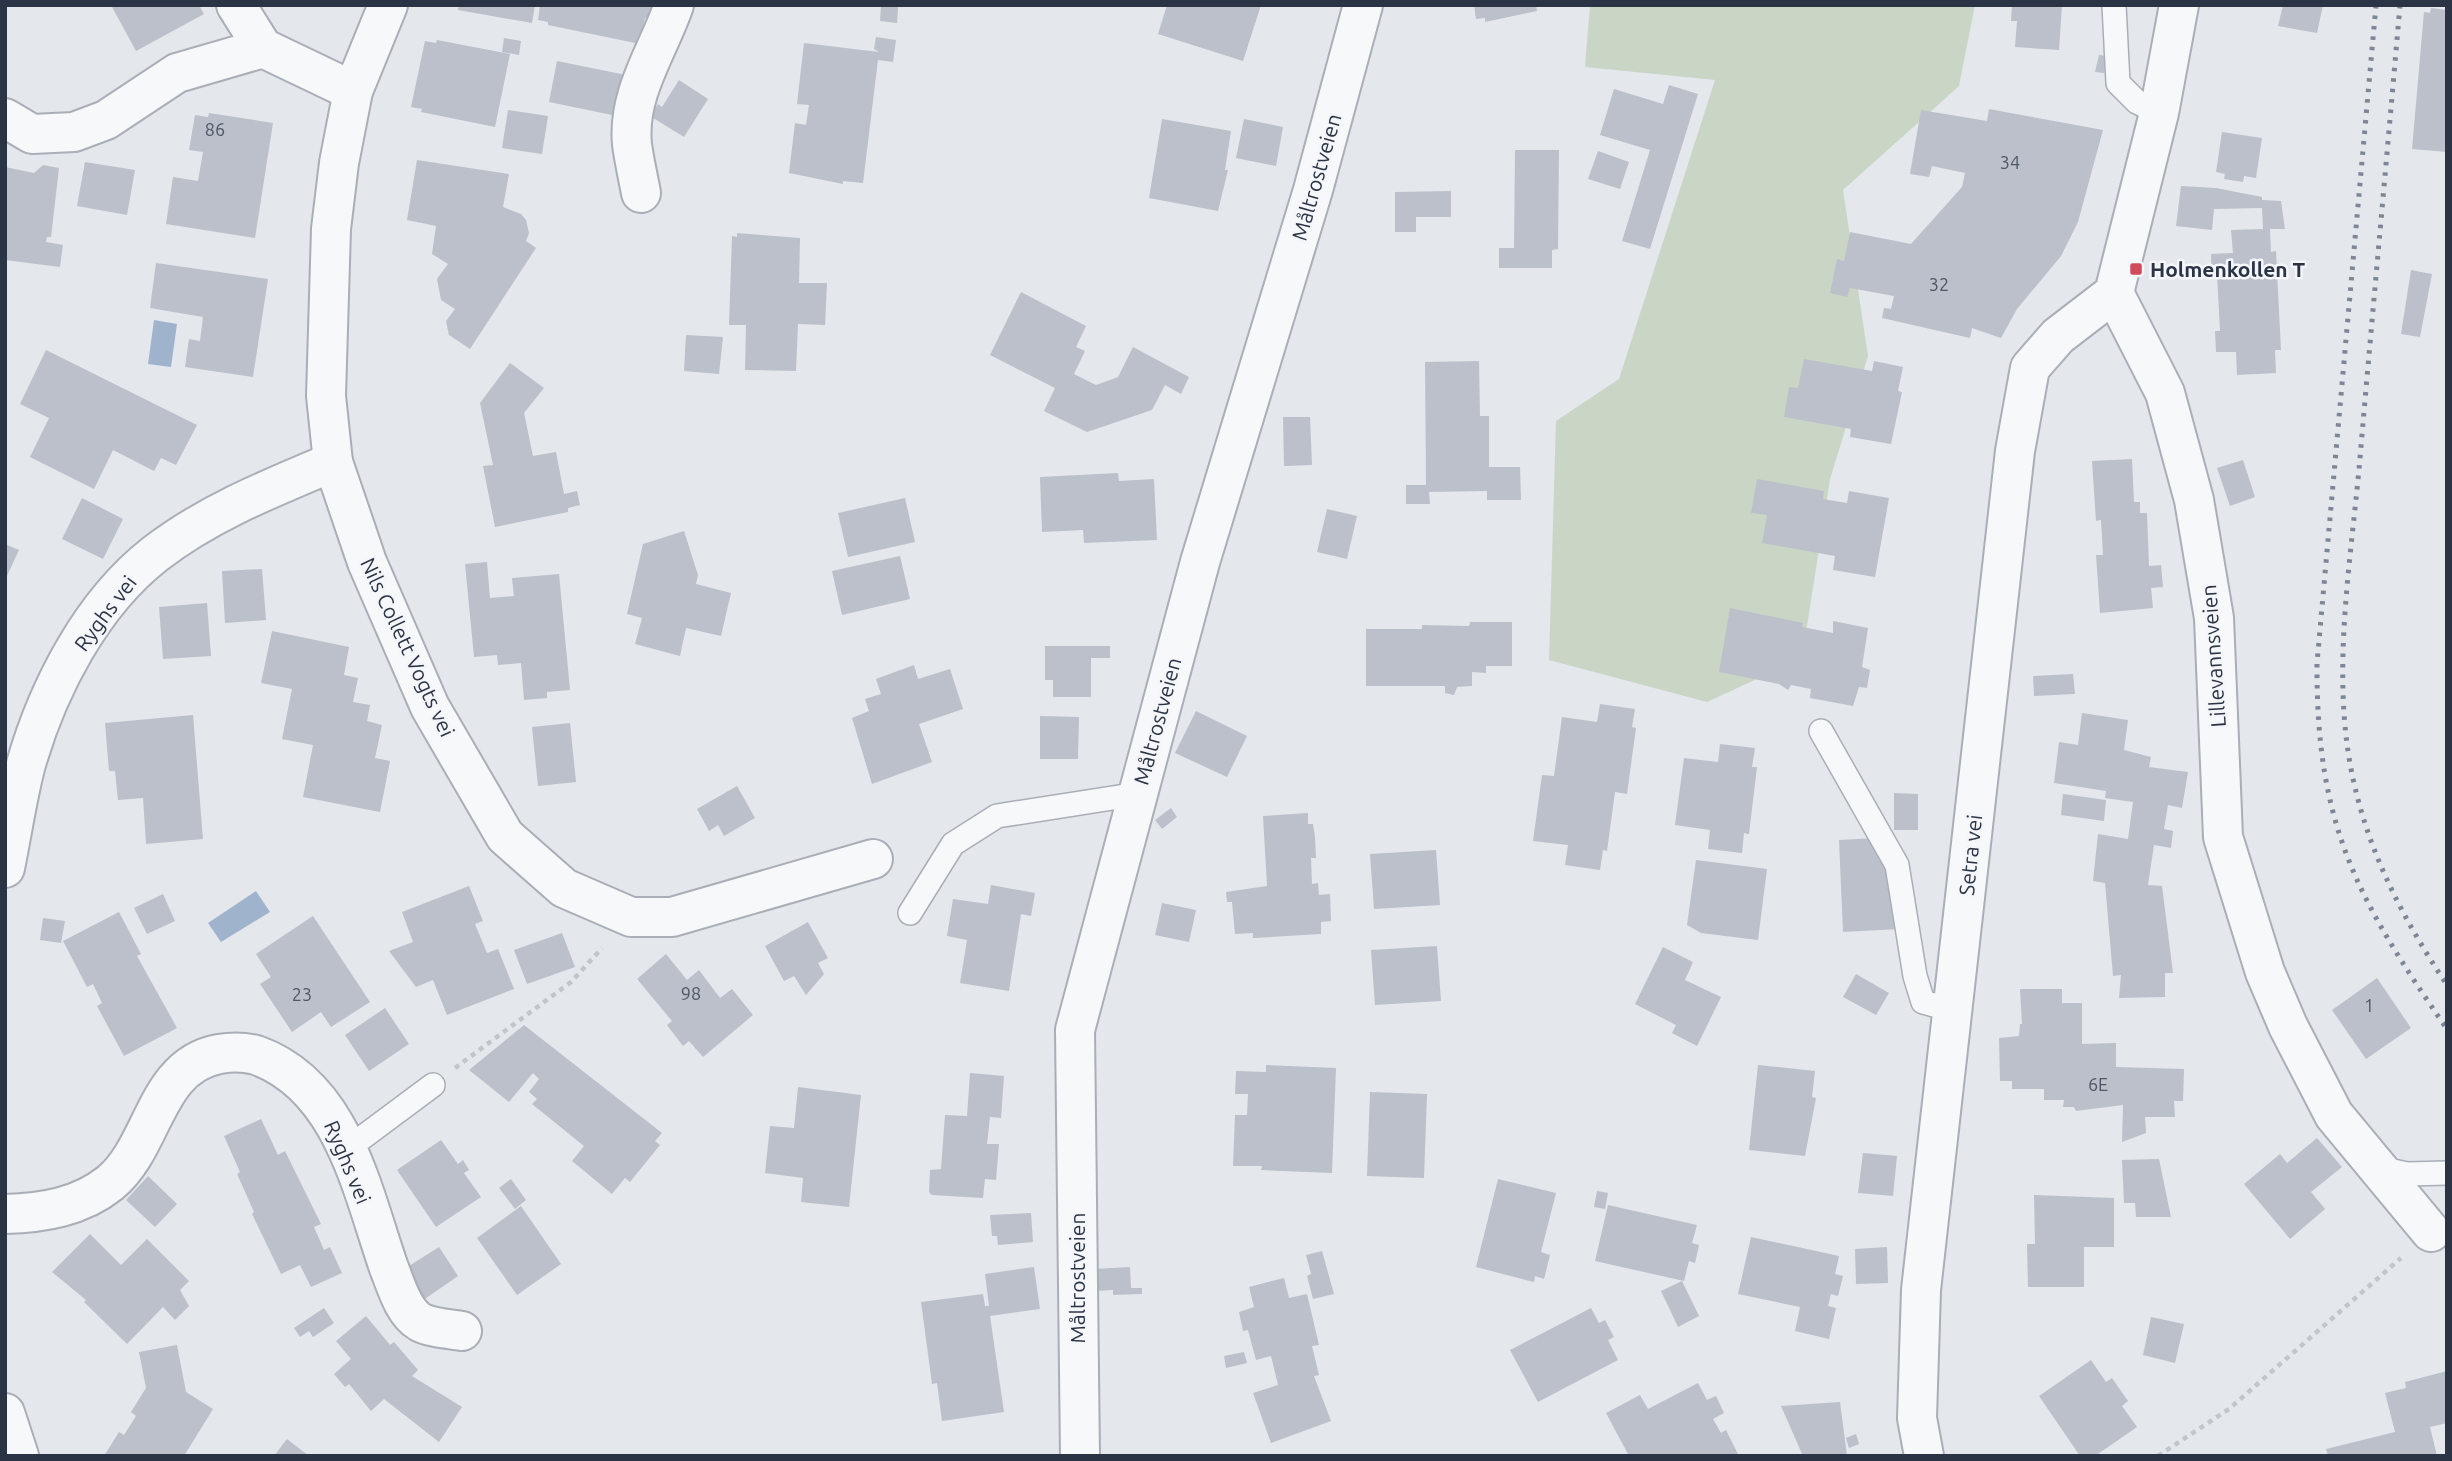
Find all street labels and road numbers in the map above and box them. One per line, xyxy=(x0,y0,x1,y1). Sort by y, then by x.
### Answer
street label: Måltrostveien xyxy=(1286,111,1346,243)
street label: Nils Collett Vogts vei xyxy=(356,554,460,740)
street label: Ryghs vei xyxy=(69,571,141,655)
street label: Lillevannsveien xyxy=(2196,584,2230,728)
street label: Måltrostveien xyxy=(1128,655,1186,787)
street label: Setra vei xyxy=(1954,813,1986,897)
street label: Ryghs vei xyxy=(320,1117,376,1207)
street label: Måltrostveien xyxy=(1065,1213,1089,1343)

